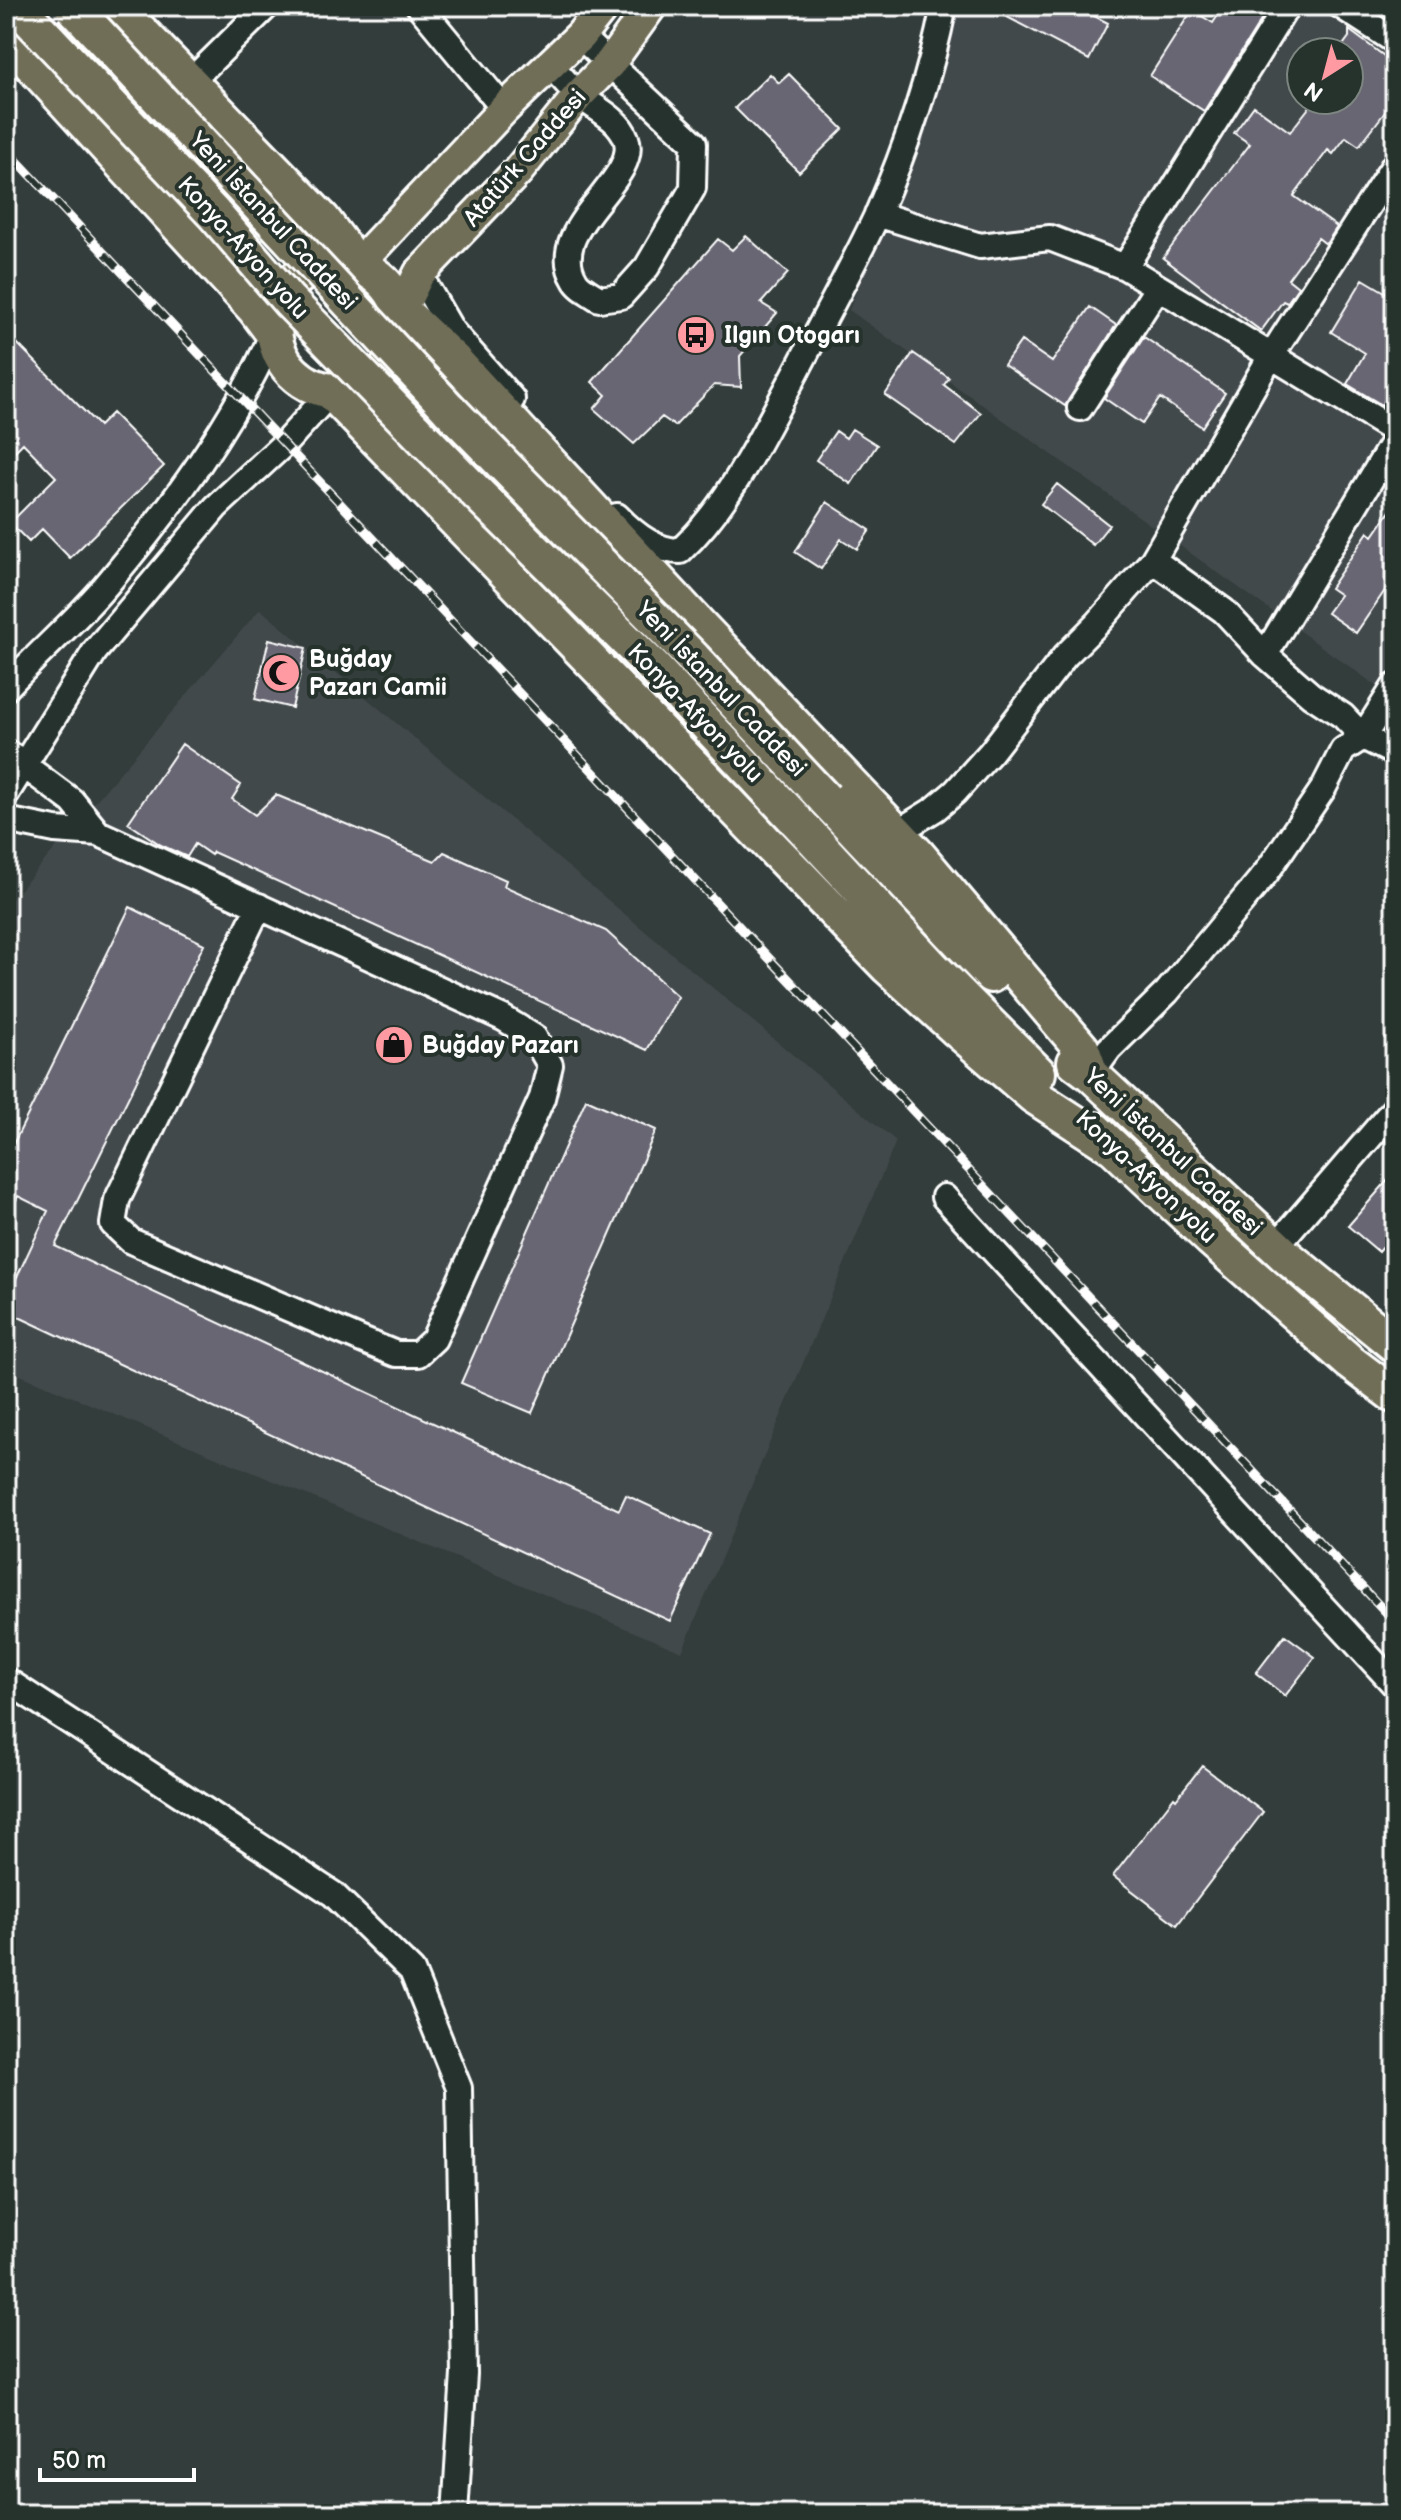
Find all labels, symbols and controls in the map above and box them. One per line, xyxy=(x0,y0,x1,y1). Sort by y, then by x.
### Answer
north arrow xyxy=(1285,36,1365,116)
text: N xyxy=(1300,75,1329,107)
street label: Atatürk Caddesi xyxy=(457,83,593,233)
street label: Yeni İstanbul Caddesi xyxy=(182,125,363,316)
street label: Konya-Afyon yolu xyxy=(171,171,315,325)
bus stop icon: Ilgın Otogarı xyxy=(675,314,717,356)
place label: Ilgın Otogarı xyxy=(724,321,860,350)
street label: Yeni İstanbul Caddesi xyxy=(629,594,812,783)
street label: Konya-Afyon yolu xyxy=(621,637,769,789)
place label: Buğday Pazarı Camii xyxy=(309,645,447,702)
mosque icon: Buğday Pazarı Camii xyxy=(260,652,302,694)
shop icon: Buğday Pazarı xyxy=(373,1024,415,1066)
place label: Buğday Pazarı xyxy=(422,1031,579,1060)
street label: Yeni İstanbul Caddesi xyxy=(1077,1061,1268,1242)
street label: Konya-Afyon yolu xyxy=(1069,1104,1223,1250)
scale bar xyxy=(40,2432,194,2482)
text: 50 m xyxy=(52,2446,106,2475)

